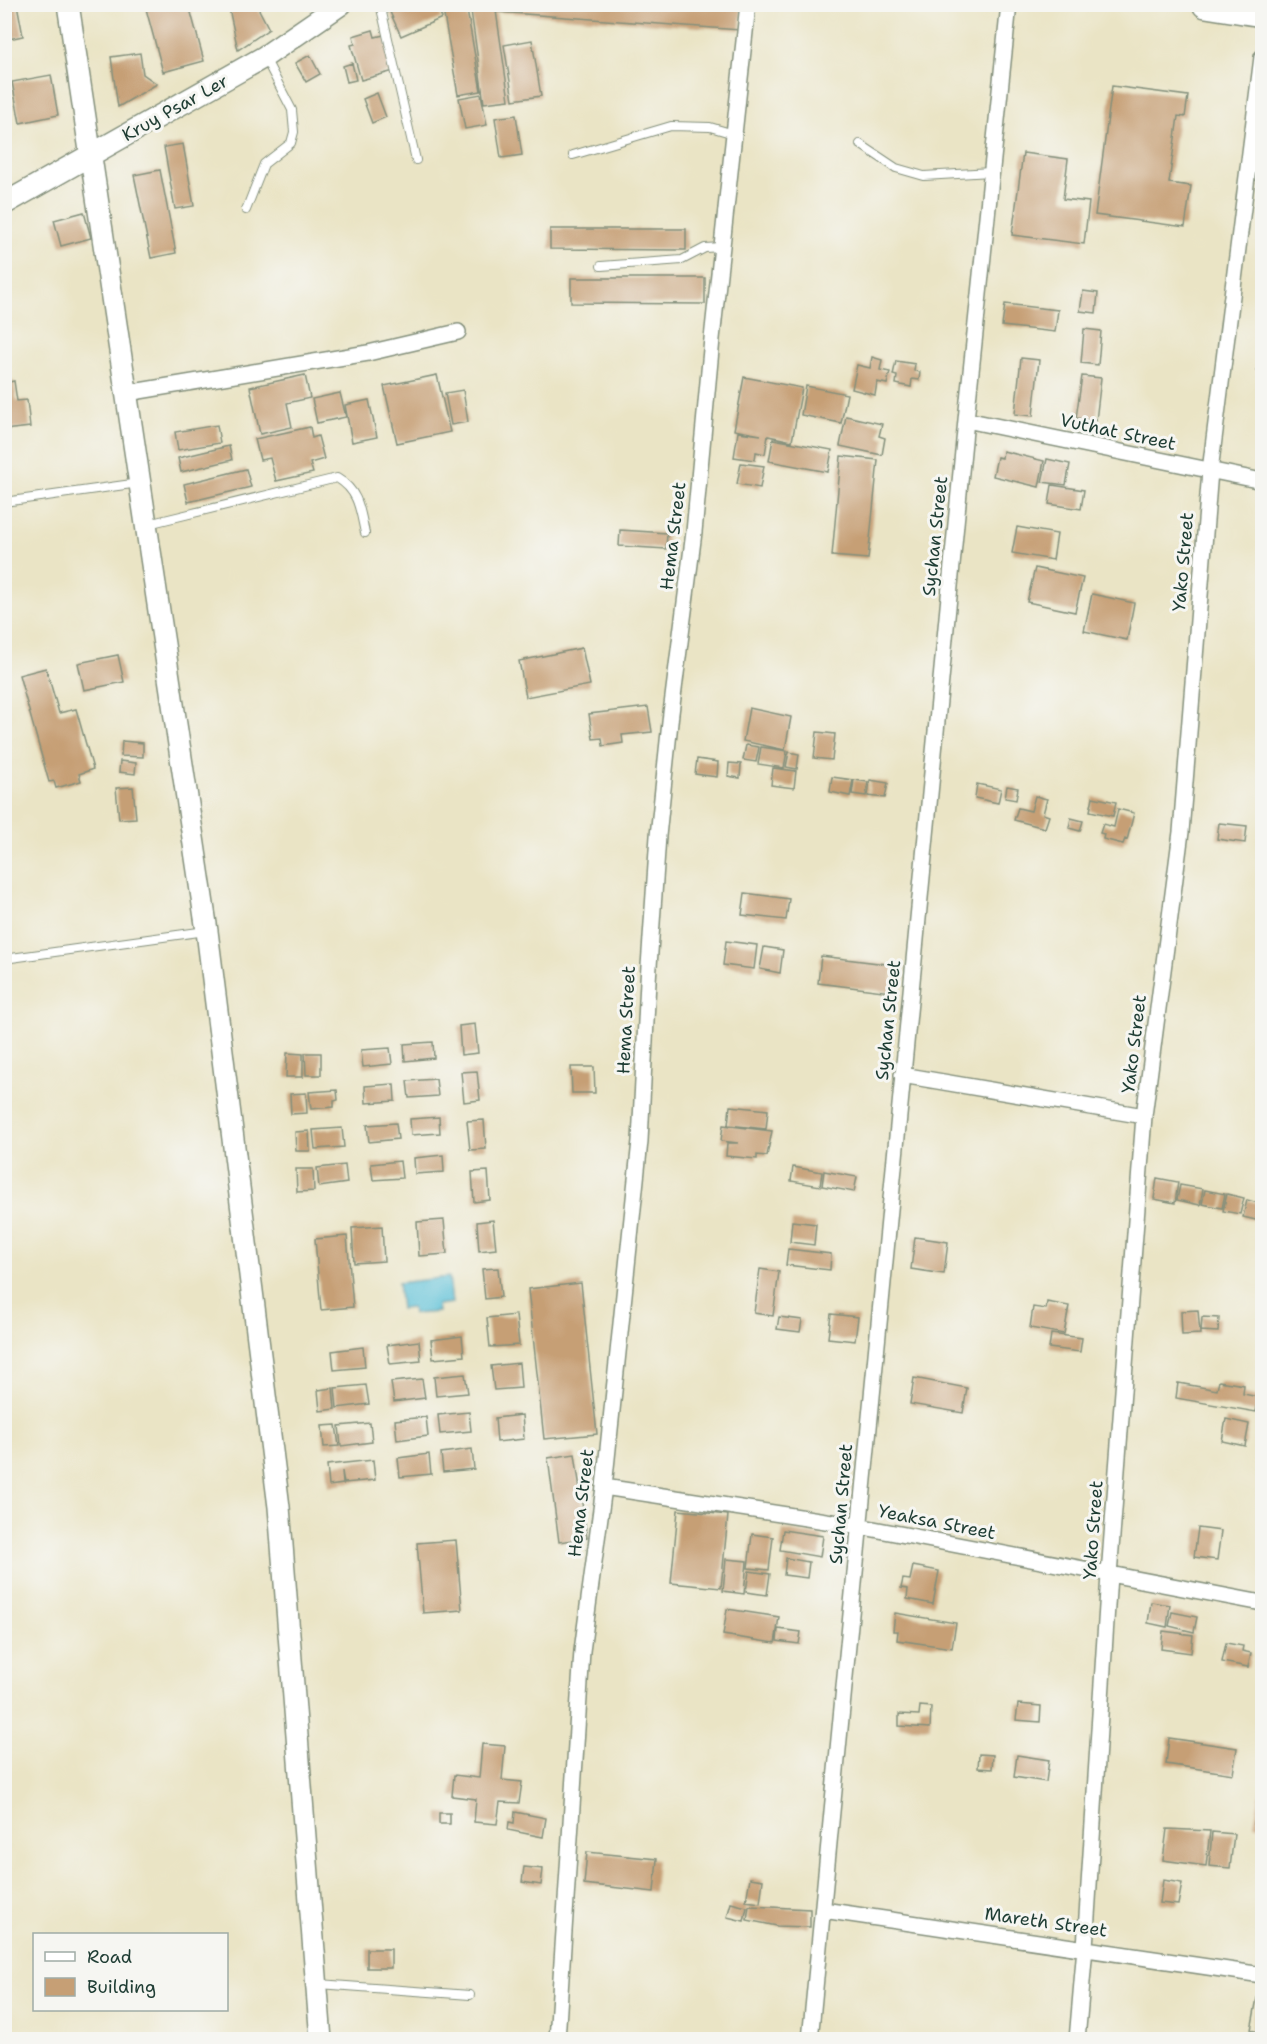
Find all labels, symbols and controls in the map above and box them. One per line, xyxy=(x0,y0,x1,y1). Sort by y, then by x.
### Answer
street label: Kruy Psar Ler xyxy=(118,69,232,147)
street label: Vuthat Street xyxy=(1058,408,1178,456)
street label: Sychan Street xyxy=(917,475,953,597)
street label: Hema Street xyxy=(654,480,692,591)
street label: Yako Street xyxy=(1167,511,1199,613)
street label: Sychan Street xyxy=(870,959,906,1081)
street label: Hema Street xyxy=(611,965,641,1075)
street label: Yako Street xyxy=(1116,993,1152,1095)
street label: Sychan Street xyxy=(824,1443,858,1565)
street label: Hema Street xyxy=(562,1447,600,1558)
street label: Yako Street xyxy=(1078,1479,1108,1580)
street label: Yeaksa Street xyxy=(876,1499,998,1545)
street label: Mareth Street xyxy=(983,1902,1109,1942)
legend xyxy=(33,1933,228,2011)
text: Road xyxy=(87,1945,132,1969)
text: Building xyxy=(87,1975,156,1999)

